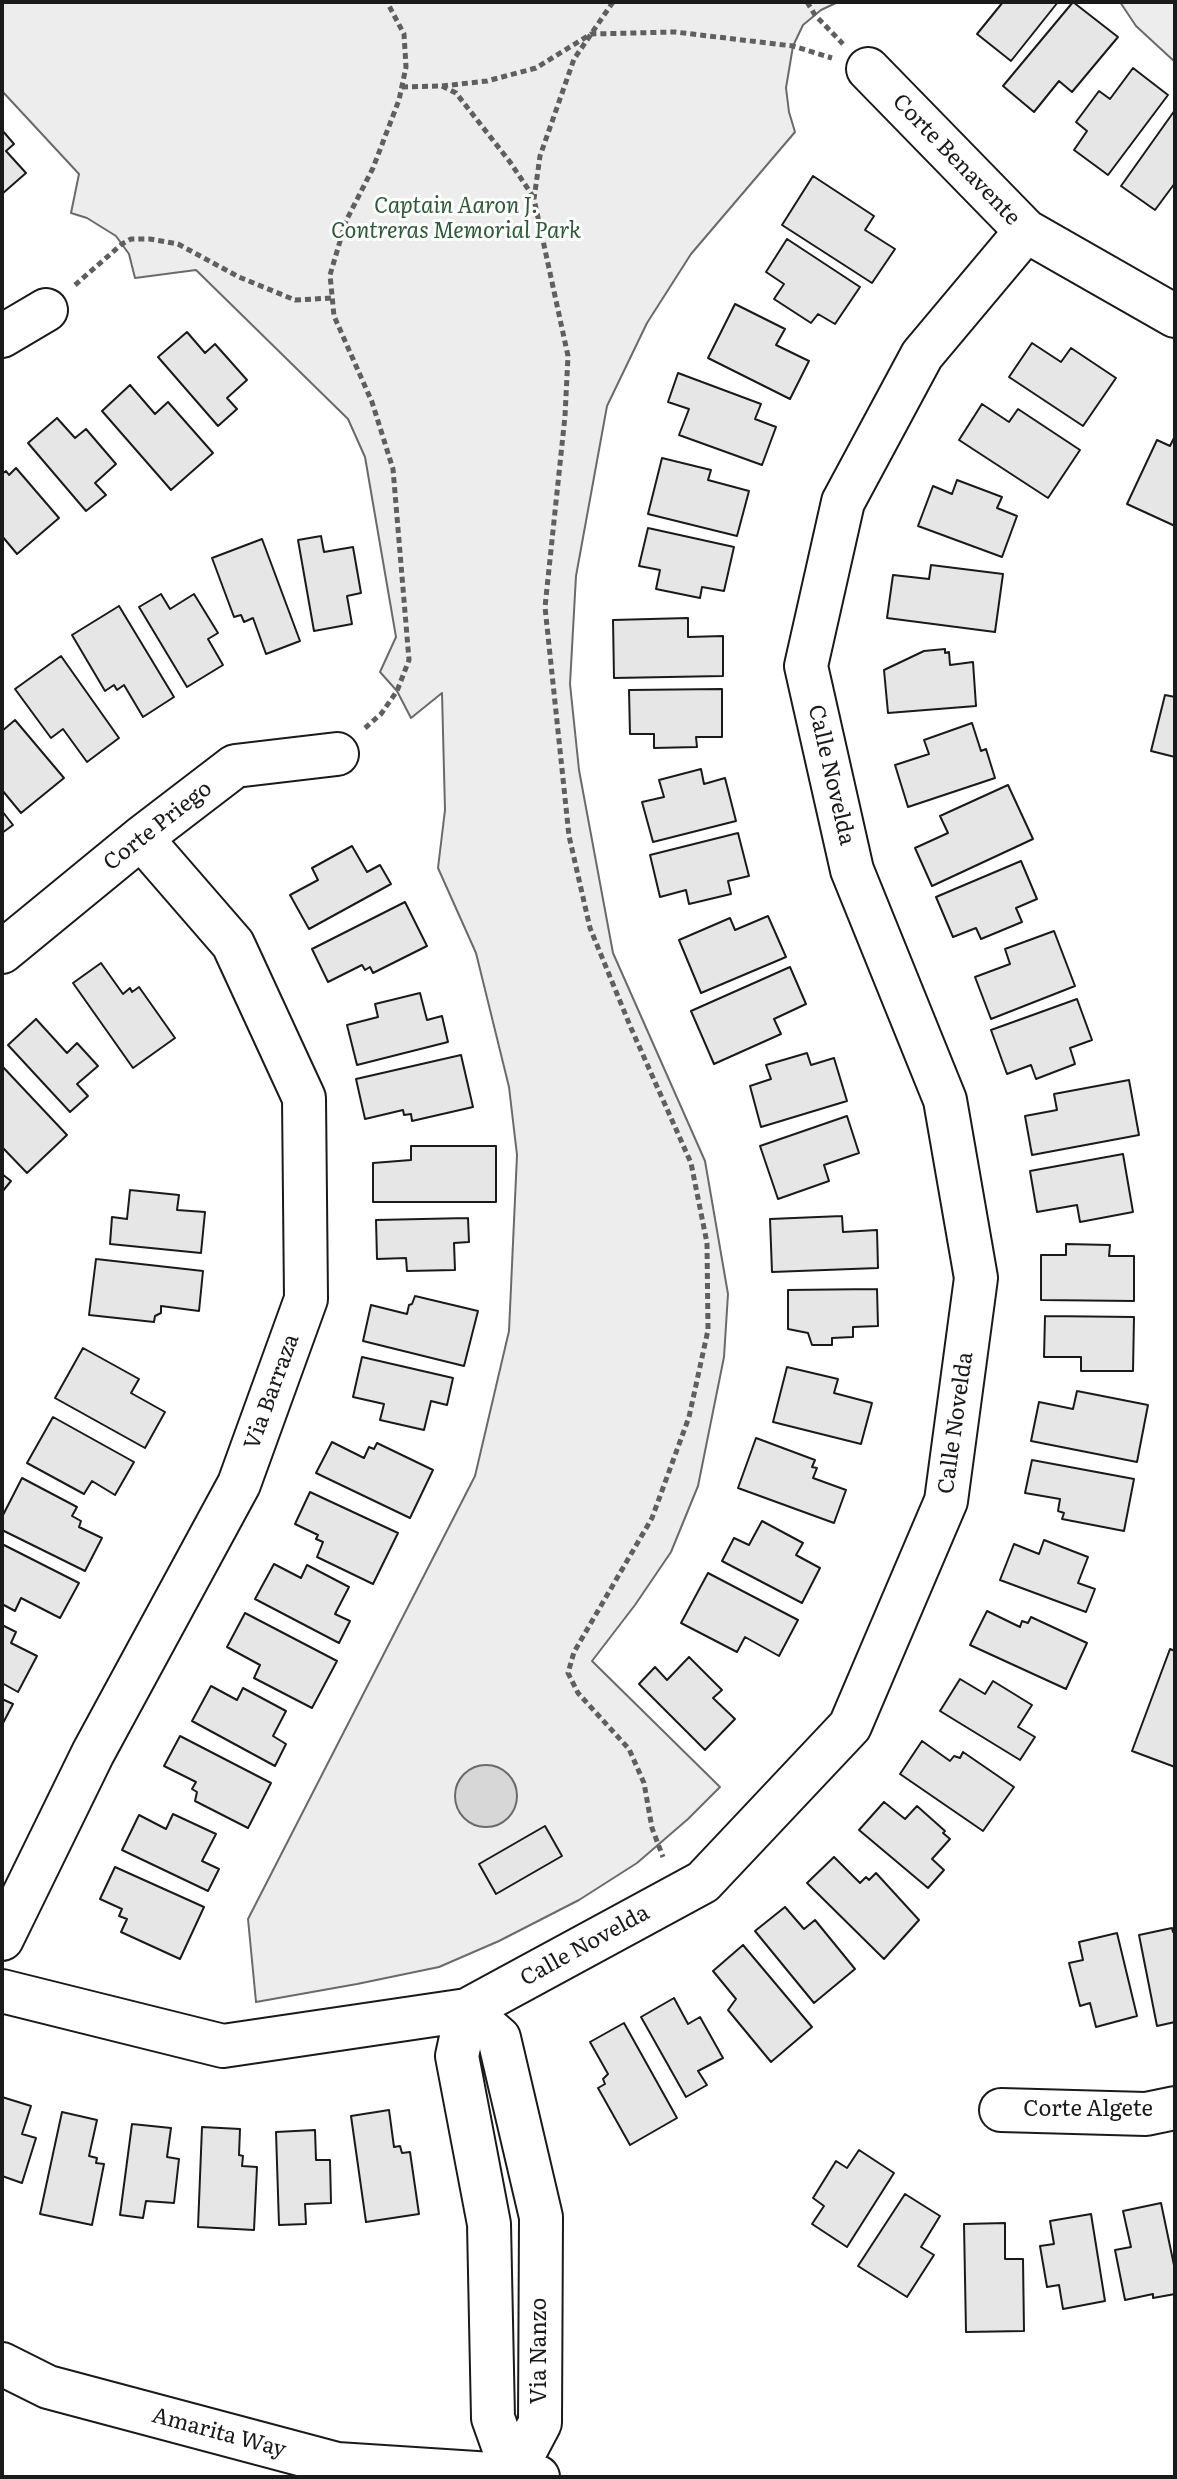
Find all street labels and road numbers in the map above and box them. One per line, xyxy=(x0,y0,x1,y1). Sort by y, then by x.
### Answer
street label: Corte Benavente xyxy=(887,89,1025,231)
street label: Calle Novelda xyxy=(802,702,860,848)
street label: Corte Priego xyxy=(99,776,217,876)
street label: Via Barraza xyxy=(239,1331,305,1453)
street label: Calle Novelda xyxy=(933,1350,979,1496)
street label: Calle Novelda xyxy=(516,1900,654,1992)
street label: Corte Algete xyxy=(1023,2097,1153,2123)
street label: Via Nanzo xyxy=(527,2298,553,2404)
street label: Amarita Way xyxy=(149,2402,289,2464)

